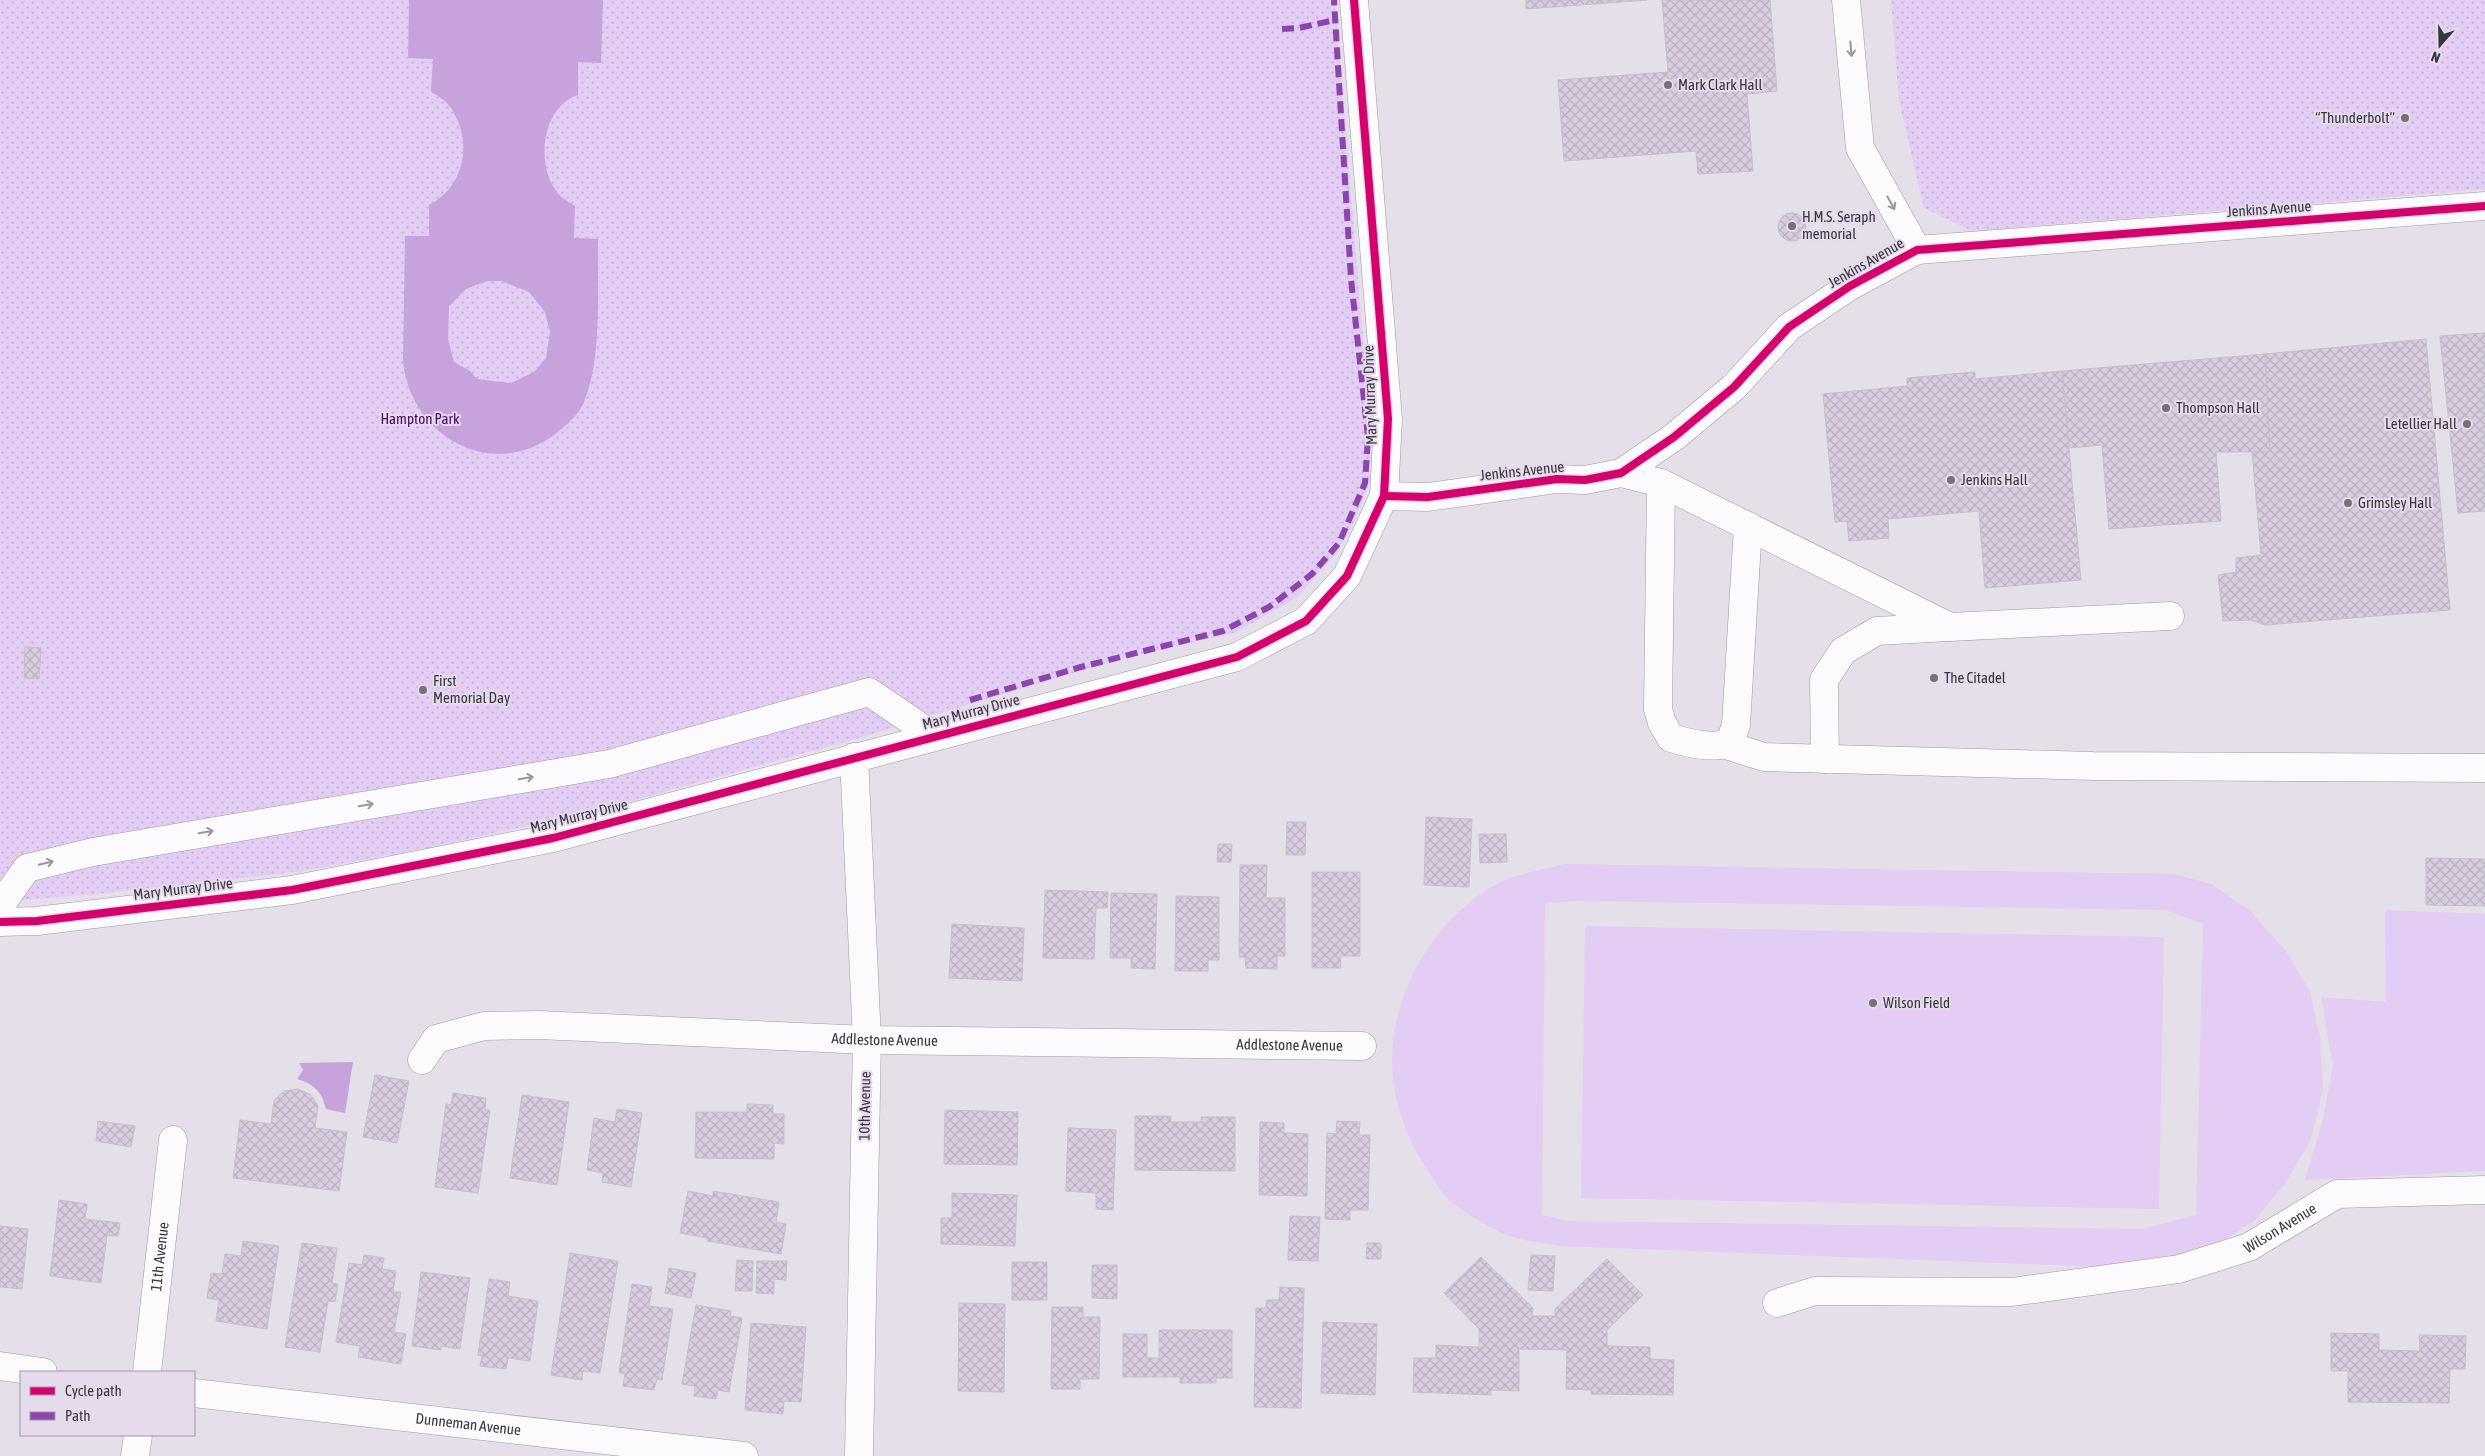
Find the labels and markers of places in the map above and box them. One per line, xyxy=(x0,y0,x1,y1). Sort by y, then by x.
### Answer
place label: Mark Clark Hall xyxy=(1678,76,1763,93)
marker: Mark Clark Hall xyxy=(1662,79,1674,91)
place label: “Thunderbolt” xyxy=(2315,109,2395,126)
marker: “Thunderbolt” xyxy=(2399,112,2411,124)
place label: H.M.S. Seraph memorial xyxy=(1802,208,1876,242)
marker: H.M.S. Seraph memorial xyxy=(1786,220,1798,232)
place label: Thompson Hall xyxy=(2176,399,2260,416)
marker: Thompson Hall xyxy=(2160,402,2172,414)
place label: Letellier Hall xyxy=(2385,415,2457,432)
marker: Letellier Hall xyxy=(2461,418,2473,430)
place label: Jenkins Hall xyxy=(1961,471,2028,488)
marker: Jenkins Hall xyxy=(1945,474,1957,486)
place label: Grimsley Hall xyxy=(2358,494,2432,511)
marker: Grimsley Hall xyxy=(2342,497,2354,509)
place label: The Citadel xyxy=(1944,669,2006,686)
place label: First Memorial Day xyxy=(433,672,510,706)
marker: The Citadel xyxy=(1928,672,1940,684)
marker: First Memorial Day xyxy=(417,684,429,696)
place label: Wilson Field xyxy=(1883,994,1950,1011)
marker: Wilson Field xyxy=(1867,997,1879,1009)

